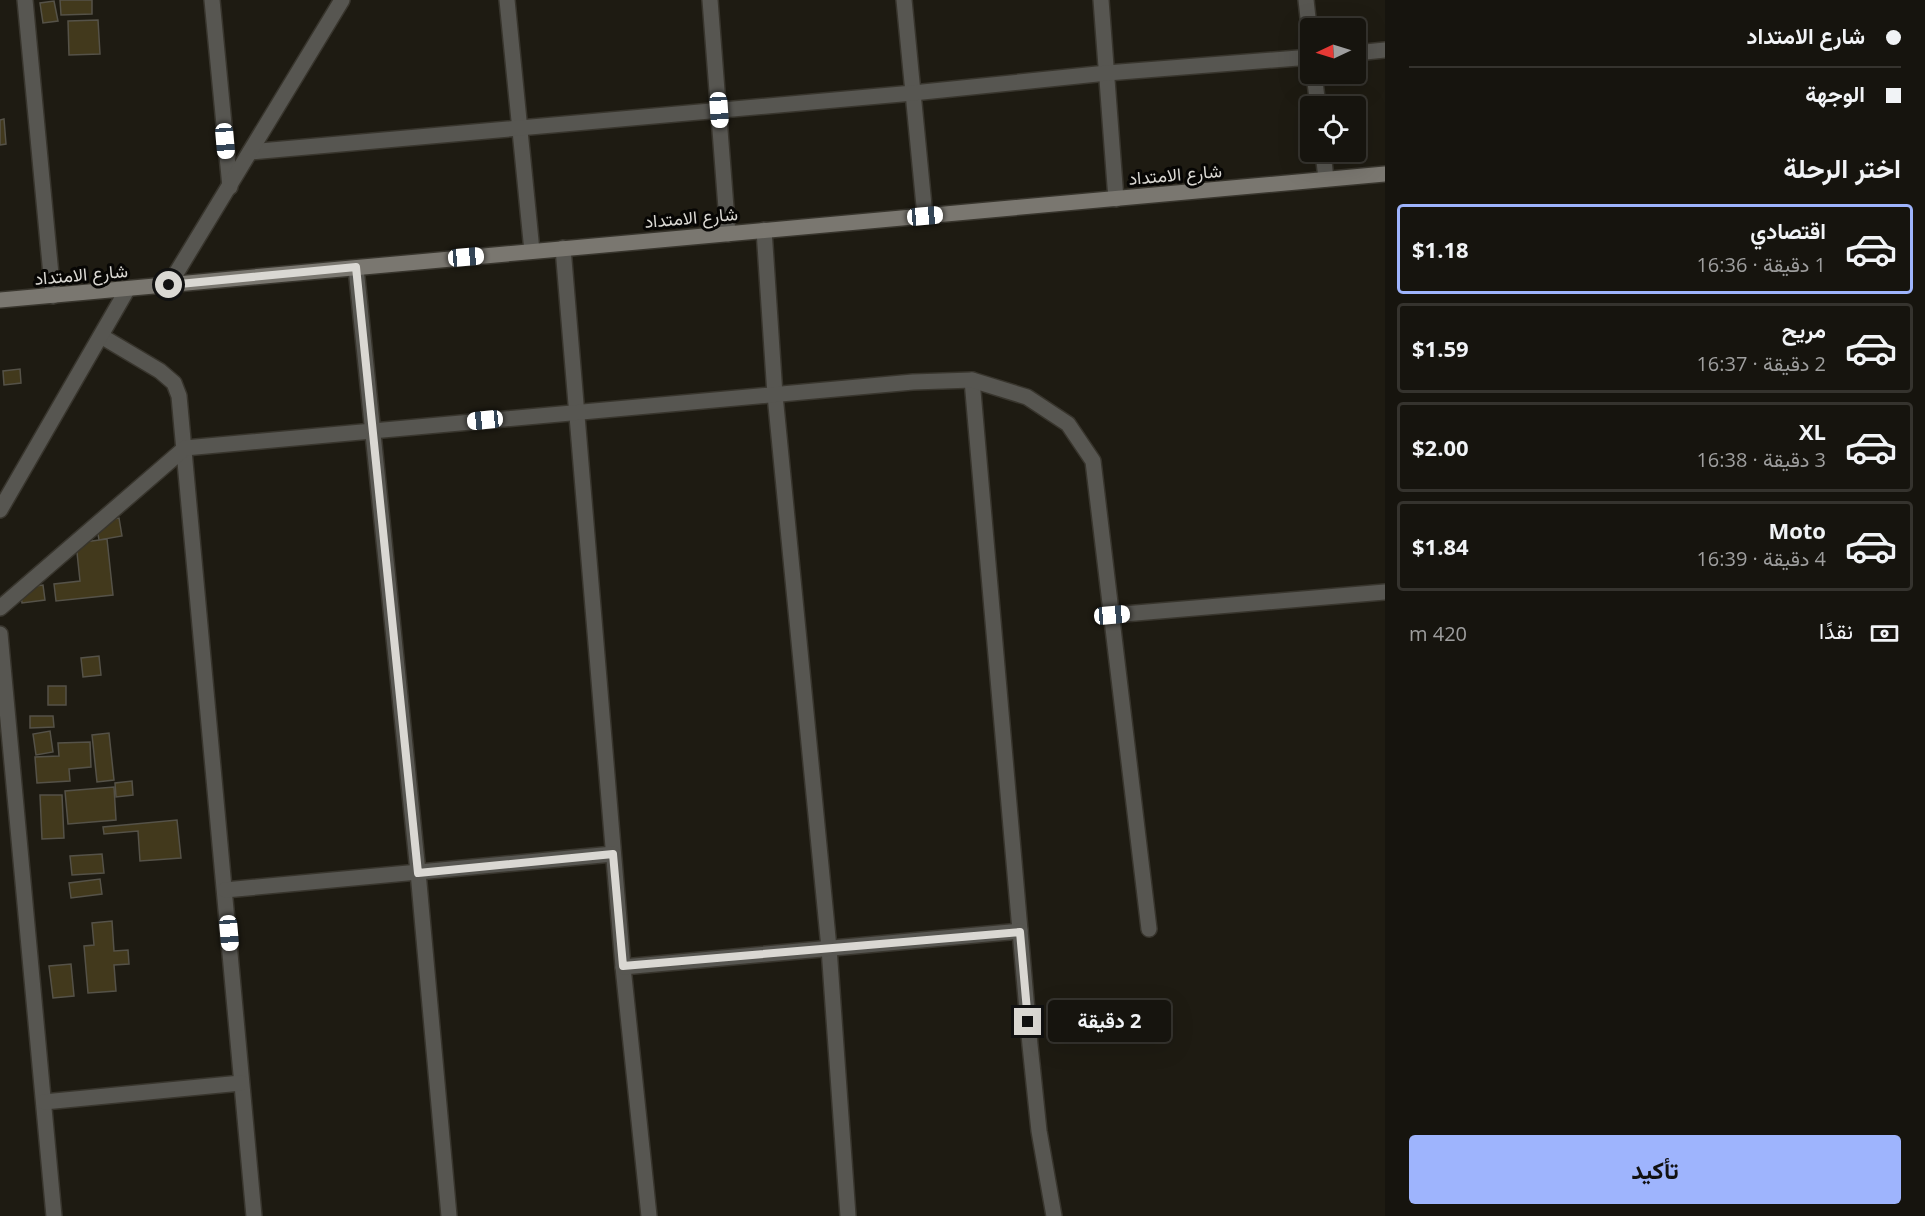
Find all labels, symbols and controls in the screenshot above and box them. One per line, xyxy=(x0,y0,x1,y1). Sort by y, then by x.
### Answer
north arrow xyxy=(1300,18,1366,84)
map controls xyxy=(1300,18,1366,162)
text: شارع الامتداد xyxy=(1747,20,1865,50)
text: الوجهة xyxy=(1805,78,1865,108)
car xyxy=(709,91,729,129)
button: locate xyxy=(1300,96,1366,162)
car xyxy=(214,122,236,160)
text: اختر الرحلة xyxy=(1783,149,1901,186)
street label: شارع الامتداد xyxy=(1127,158,1223,191)
street label: شارع الامتداد xyxy=(643,201,739,234)
car xyxy=(906,205,944,227)
text: اقتصادي xyxy=(1750,215,1826,245)
icon: car xyxy=(1844,222,1898,276)
text: $1.18 xyxy=(1412,234,1469,264)
car xyxy=(447,246,485,268)
text: 1 دقيقة · 16:36 xyxy=(1696,251,1826,278)
street label: شارع الامتداد xyxy=(33,258,129,291)
route start xyxy=(155,271,182,298)
text: مريح xyxy=(1782,314,1826,344)
icon: car xyxy=(1844,321,1898,375)
text: $1.59 xyxy=(1412,333,1469,363)
text: 2 دقيقة · 16:37 xyxy=(1696,350,1826,377)
car xyxy=(466,409,504,431)
text: XL xyxy=(1799,416,1826,446)
icon: car xyxy=(1844,420,1898,474)
text: $2.00 xyxy=(1412,432,1469,462)
text: 3 دقيقة · 16:38 xyxy=(1696,446,1826,473)
text: Moto xyxy=(1768,515,1826,545)
icon: car xyxy=(1844,519,1898,573)
text: $1.84 xyxy=(1412,531,1469,561)
text: 4 دقيقة · 16:39 xyxy=(1696,545,1826,572)
car xyxy=(1093,604,1131,626)
text: نقدًا xyxy=(1819,615,1853,645)
icon: cash xyxy=(1868,617,1901,650)
text: 420 m xyxy=(1409,620,1467,647)
car xyxy=(218,914,240,952)
callout: 2 دقيقة xyxy=(1049,1001,1172,1043)
text: 2 دقيقة xyxy=(1078,1007,1141,1034)
route end xyxy=(1014,1008,1041,1035)
button: تأكيد xyxy=(1409,1135,1901,1204)

